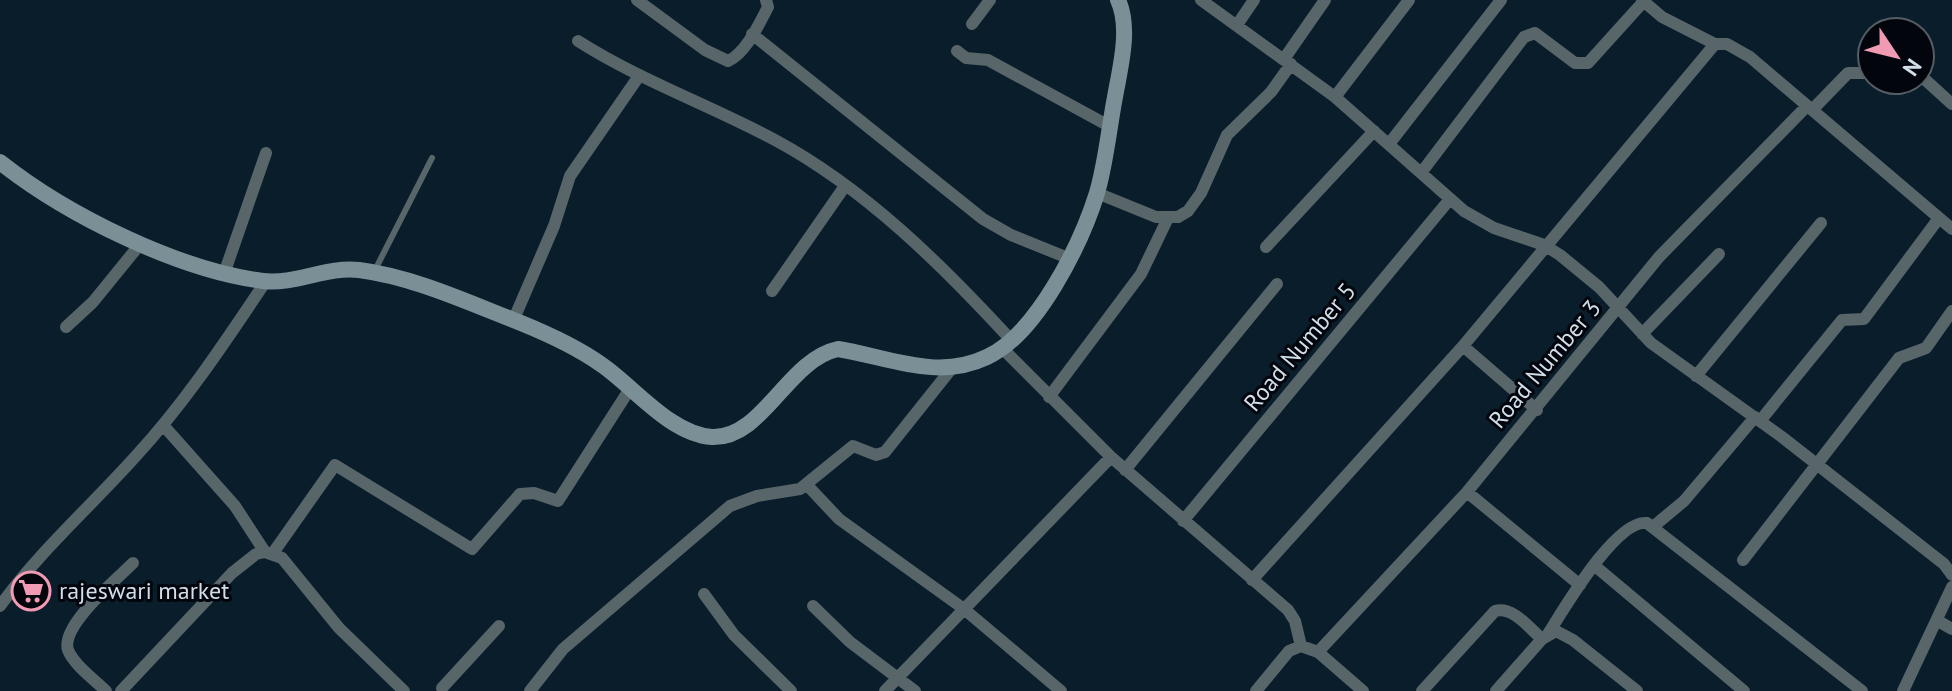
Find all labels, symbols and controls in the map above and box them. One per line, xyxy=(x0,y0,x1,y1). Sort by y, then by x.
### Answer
north arrow xyxy=(1856,16,1936,96)
text: N xyxy=(1897,54,1928,81)
street label: Road Number 5 xyxy=(1237,276,1362,417)
street label: Road Number 3 xyxy=(1482,293,1607,434)
supermarket icon: rajeswari market xyxy=(10,570,52,612)
place label: rajeswari market xyxy=(59,575,229,606)

